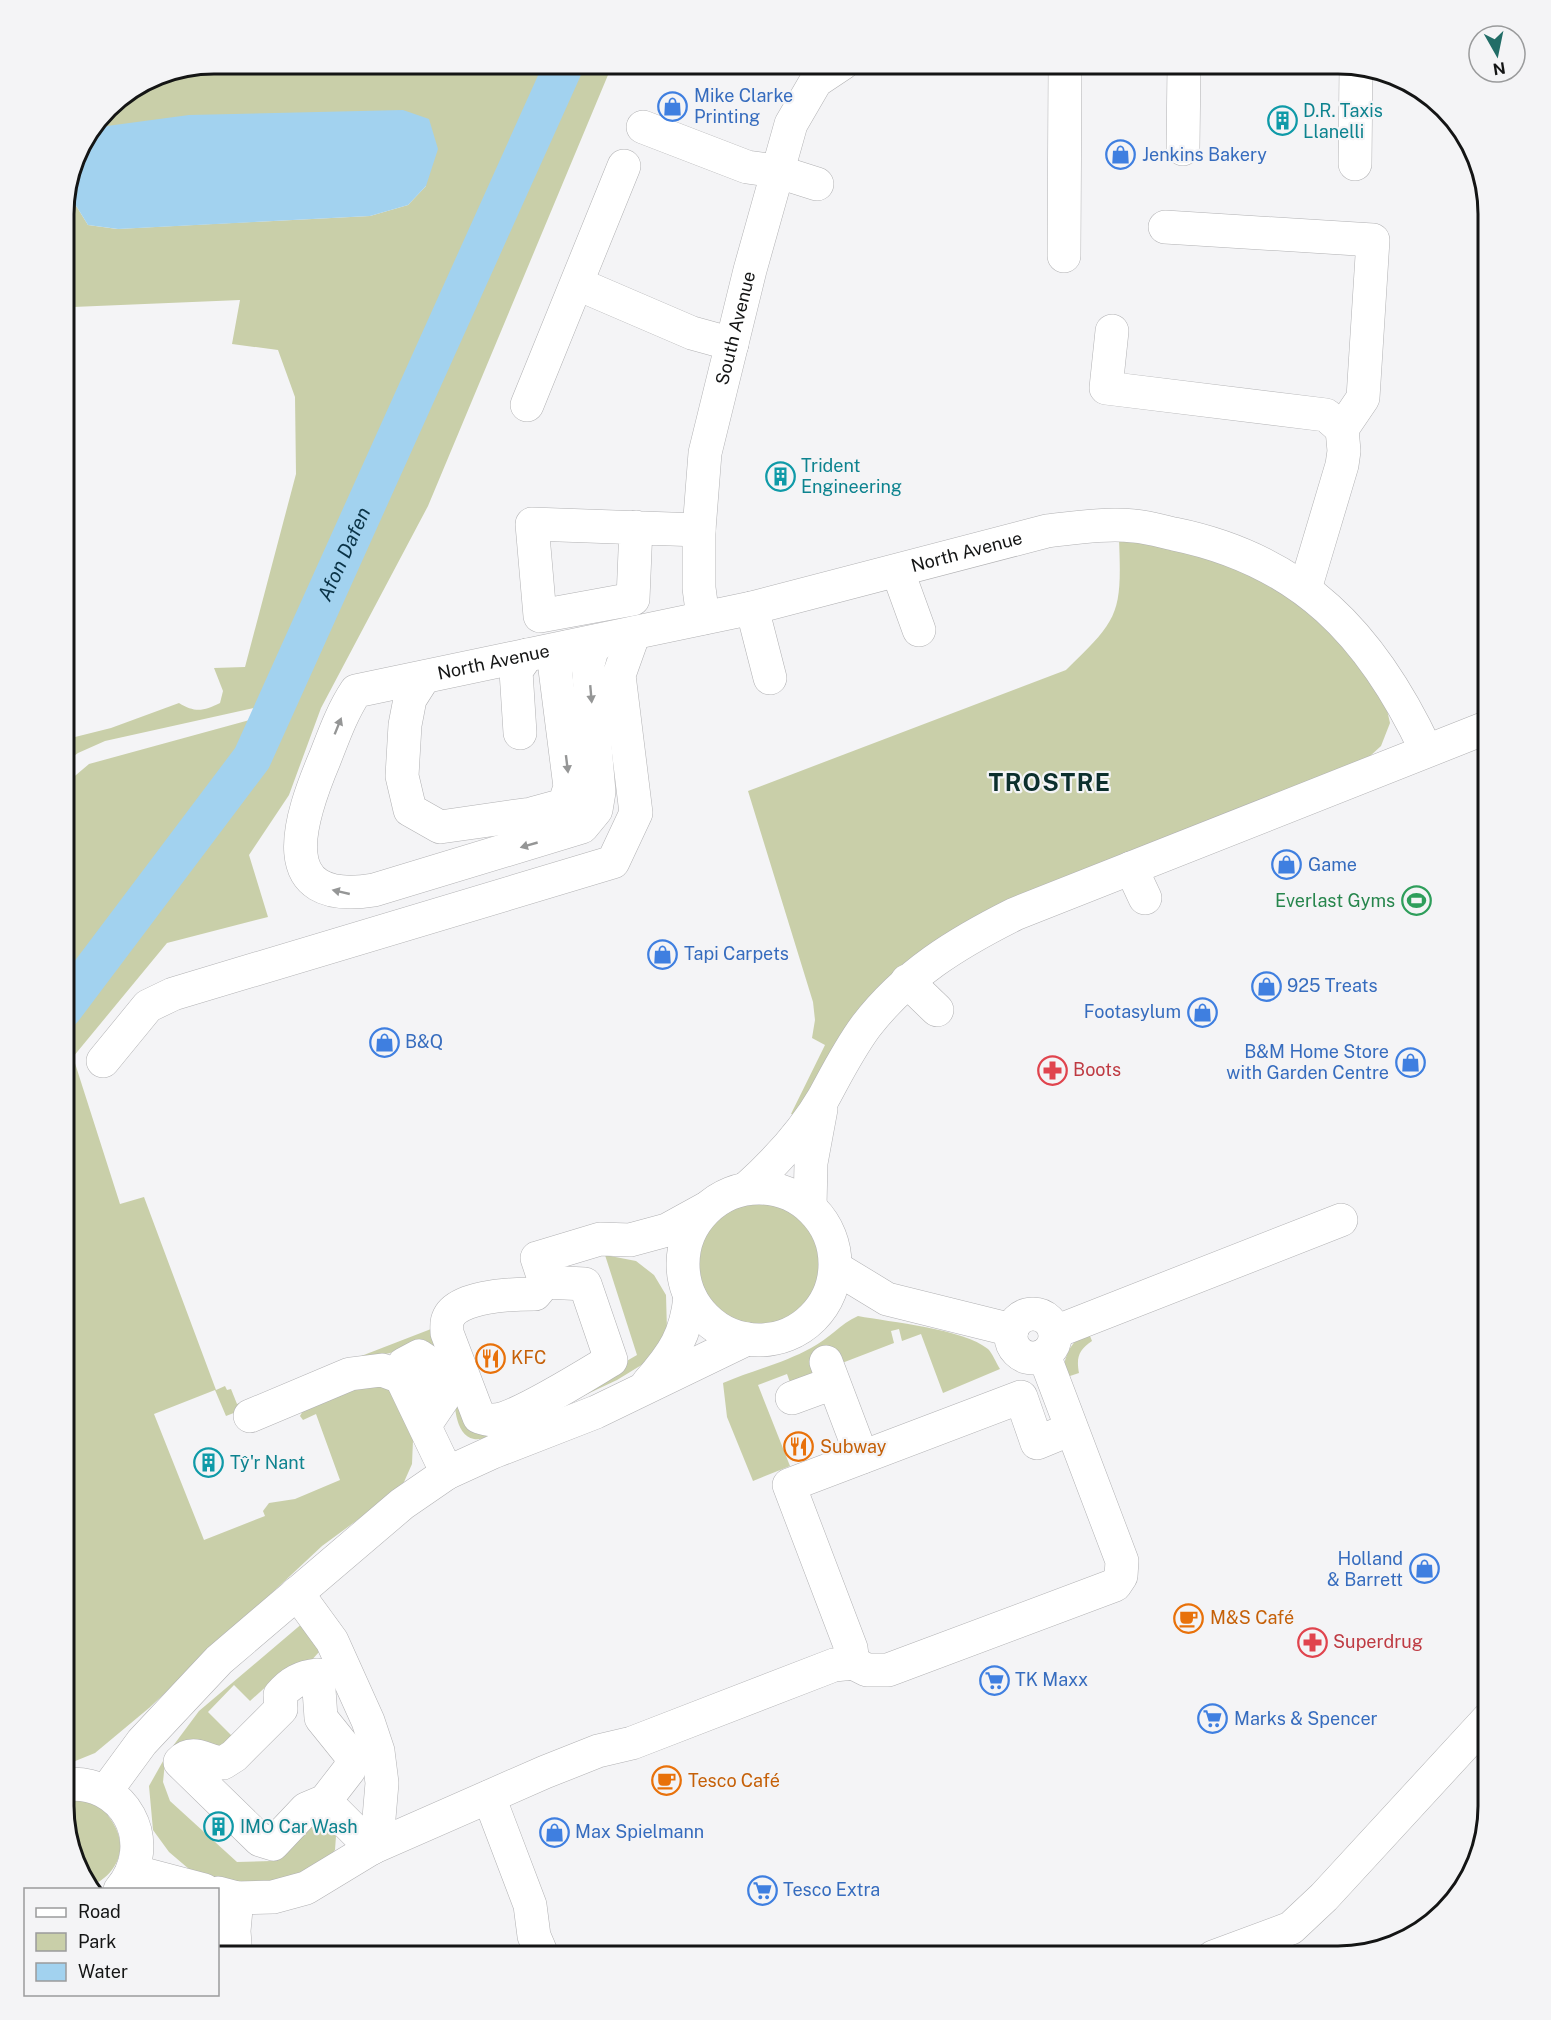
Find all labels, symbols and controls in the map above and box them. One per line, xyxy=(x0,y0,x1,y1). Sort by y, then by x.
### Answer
north arrow xyxy=(1467,24,1527,84)
text: N xyxy=(1492,58,1507,79)
place label: Mike Clarke Printing xyxy=(694,85,793,127)
shop icon: Mike Clarke Printing xyxy=(657,90,689,122)
place label: D.R. Taxis Llanelli xyxy=(1303,100,1383,142)
building icon: D.R. Taxis Llanelli xyxy=(1266,105,1298,137)
shop icon: Jenkins Bakery xyxy=(1105,139,1137,171)
place label: Jenkins Bakery xyxy=(1142,144,1267,165)
street label: South Avenue xyxy=(711,269,759,387)
place label: Trident Engineering xyxy=(801,455,902,497)
building icon: Trident Engineering xyxy=(764,460,796,492)
water label: Afon Dafen xyxy=(312,503,375,605)
street label: North Avenue xyxy=(909,527,1024,576)
street label: North Avenue xyxy=(435,640,551,684)
one-way arrow xyxy=(586,685,596,704)
one-way arrow xyxy=(333,717,343,735)
one-way arrow xyxy=(562,755,571,774)
district label: TROSTRE xyxy=(988,768,1112,796)
one-way arrow xyxy=(520,841,538,851)
shop icon: Game xyxy=(1271,849,1303,881)
place label: Game xyxy=(1308,854,1357,875)
sports icon: Everlast Gyms xyxy=(1400,885,1432,917)
one-way arrow xyxy=(331,886,350,896)
place label: Everlast Gyms xyxy=(1275,890,1395,911)
shop icon: Tapi Carpets xyxy=(647,938,679,970)
place label: Tapi Carpets xyxy=(684,943,789,964)
shop icon: 925 Treats xyxy=(1250,970,1282,1002)
place label: 925 Treats xyxy=(1287,975,1378,996)
shop icon: Footasylum xyxy=(1186,996,1218,1028)
place label: Footasylum xyxy=(1084,1001,1181,1022)
shop icon: B&Q xyxy=(368,1026,400,1058)
place label: B&Q xyxy=(405,1031,443,1052)
place label: B&M Home Store with Garden Centre xyxy=(1226,1041,1389,1083)
shop icon: B&M Home Store with Garden Centre xyxy=(1394,1046,1426,1078)
pharmacy icon: Boots xyxy=(1036,1054,1068,1086)
place label: Boots xyxy=(1073,1059,1121,1080)
restaurant icon: KFC xyxy=(474,1342,506,1374)
place label: KFC xyxy=(511,1347,546,1368)
restaurant icon: Subway xyxy=(783,1431,815,1463)
place label: Subway xyxy=(820,1436,887,1457)
building icon: Tŷ'r Nant xyxy=(193,1447,225,1479)
place label: Tŷ'r Nant xyxy=(230,1452,305,1473)
place label: Holland & Barrett xyxy=(1327,1548,1403,1590)
shop icon: Holland & Barrett xyxy=(1408,1553,1440,1585)
cafe icon: M&S Café xyxy=(1173,1602,1205,1634)
place label: M&S Café xyxy=(1210,1607,1294,1628)
pharmacy icon: Superdrug xyxy=(1296,1626,1328,1658)
place label: Superdrug xyxy=(1333,1631,1423,1652)
supermarket icon: TK Maxx xyxy=(978,1664,1010,1696)
place label: TK Maxx xyxy=(1015,1669,1088,1690)
supermarket icon: Marks & Spencer xyxy=(1197,1703,1229,1735)
place label: Marks & Spencer xyxy=(1234,1708,1378,1729)
cafe icon: Tesco Café xyxy=(651,1765,683,1797)
place label: Tesco Café xyxy=(688,1770,780,1791)
building icon: IMO Car Wash xyxy=(203,1811,235,1843)
place label: IMO Car Wash xyxy=(240,1816,358,1837)
shop icon: Max Spielmann xyxy=(538,1816,570,1848)
place label: Max Spielmann xyxy=(575,1821,704,1842)
supermarket icon: Tesco Extra xyxy=(746,1874,778,1906)
place label: Tesco Extra xyxy=(783,1879,880,1900)
legend xyxy=(24,1888,219,1996)
text: Road xyxy=(78,1901,121,1922)
text: Park xyxy=(78,1931,116,1952)
text: Water xyxy=(78,1961,128,1982)

